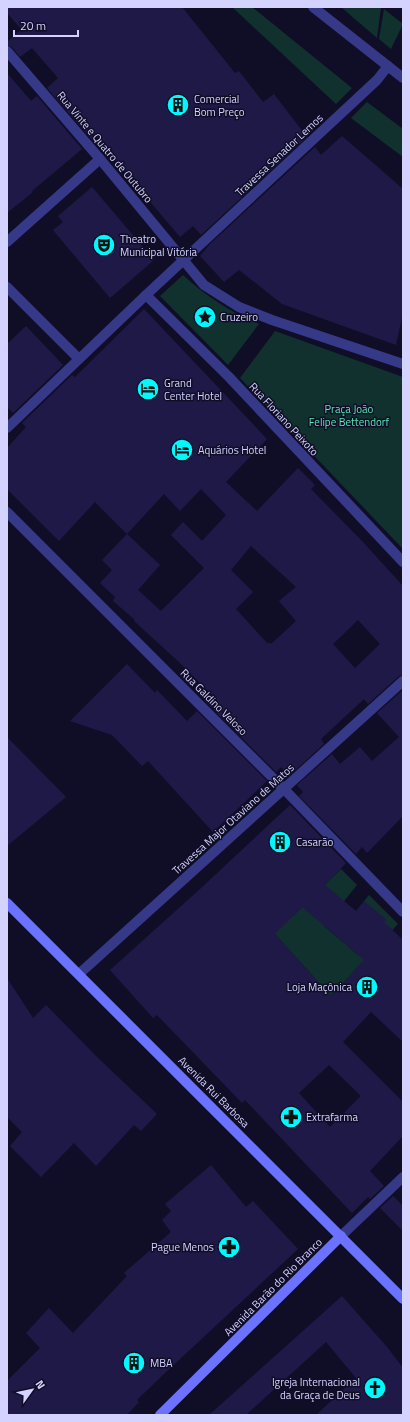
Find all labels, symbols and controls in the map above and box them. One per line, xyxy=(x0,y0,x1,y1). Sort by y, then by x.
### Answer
scale bar xyxy=(14,12,78,38)
text: 20 m xyxy=(20,16,46,35)
street label: Rua Vinte e Quatro de Outubro xyxy=(53,88,157,206)
place label: Comercial Bom Preço xyxy=(194,91,245,120)
building icon: Comercial Bom Preço xyxy=(165,92,191,118)
street label: Travessa Senador Lemos xyxy=(232,110,326,200)
place label: Theatro Municipal Vitória xyxy=(120,231,198,260)
theatre icon: Theatro Municipal Vitória xyxy=(91,232,117,258)
place icon: Cruzeiro xyxy=(192,304,218,330)
place label: Cruzeiro xyxy=(220,309,258,325)
place label: Grand Center Hotel xyxy=(164,375,222,404)
hotel icon: Grand Center Hotel xyxy=(135,376,161,402)
street label: Rua Floriano Peixoto xyxy=(246,379,322,459)
park label: Praça João Felipe Bettendorf xyxy=(309,401,390,430)
hotel icon: Aquários Hotel xyxy=(169,437,195,463)
place label: Aquários Hotel xyxy=(198,442,266,458)
street label: Rua Galdino Veloso xyxy=(177,665,251,739)
street label: Travessa Major Otaviano de Matos xyxy=(168,760,298,878)
building icon: Casarão xyxy=(267,829,293,855)
place label: Casarão xyxy=(296,834,333,850)
building icon: Loja Maçônica xyxy=(354,974,380,1000)
place label: Loja Maçônica xyxy=(287,979,352,995)
street label: Avenida Rui Barbosa xyxy=(175,1053,254,1132)
pharmacy icon: Extrafarma xyxy=(278,1104,304,1130)
place label: Extrafarma xyxy=(306,1109,358,1125)
pharmacy icon: Pague Menos xyxy=(216,1234,242,1260)
street label: Avenida Barão do Rio Branco xyxy=(220,1234,326,1340)
place label: Pague Menos xyxy=(151,1239,214,1255)
building icon: MBA xyxy=(121,1350,147,1376)
place label: MBA xyxy=(150,1355,173,1371)
north arrow xyxy=(12,1370,52,1410)
place label: Igreja Internacional da Graça de Deus xyxy=(272,1374,360,1403)
church icon: Igreja Internacional da Graça de Deus xyxy=(362,1375,388,1401)
text: N xyxy=(32,1377,49,1392)

